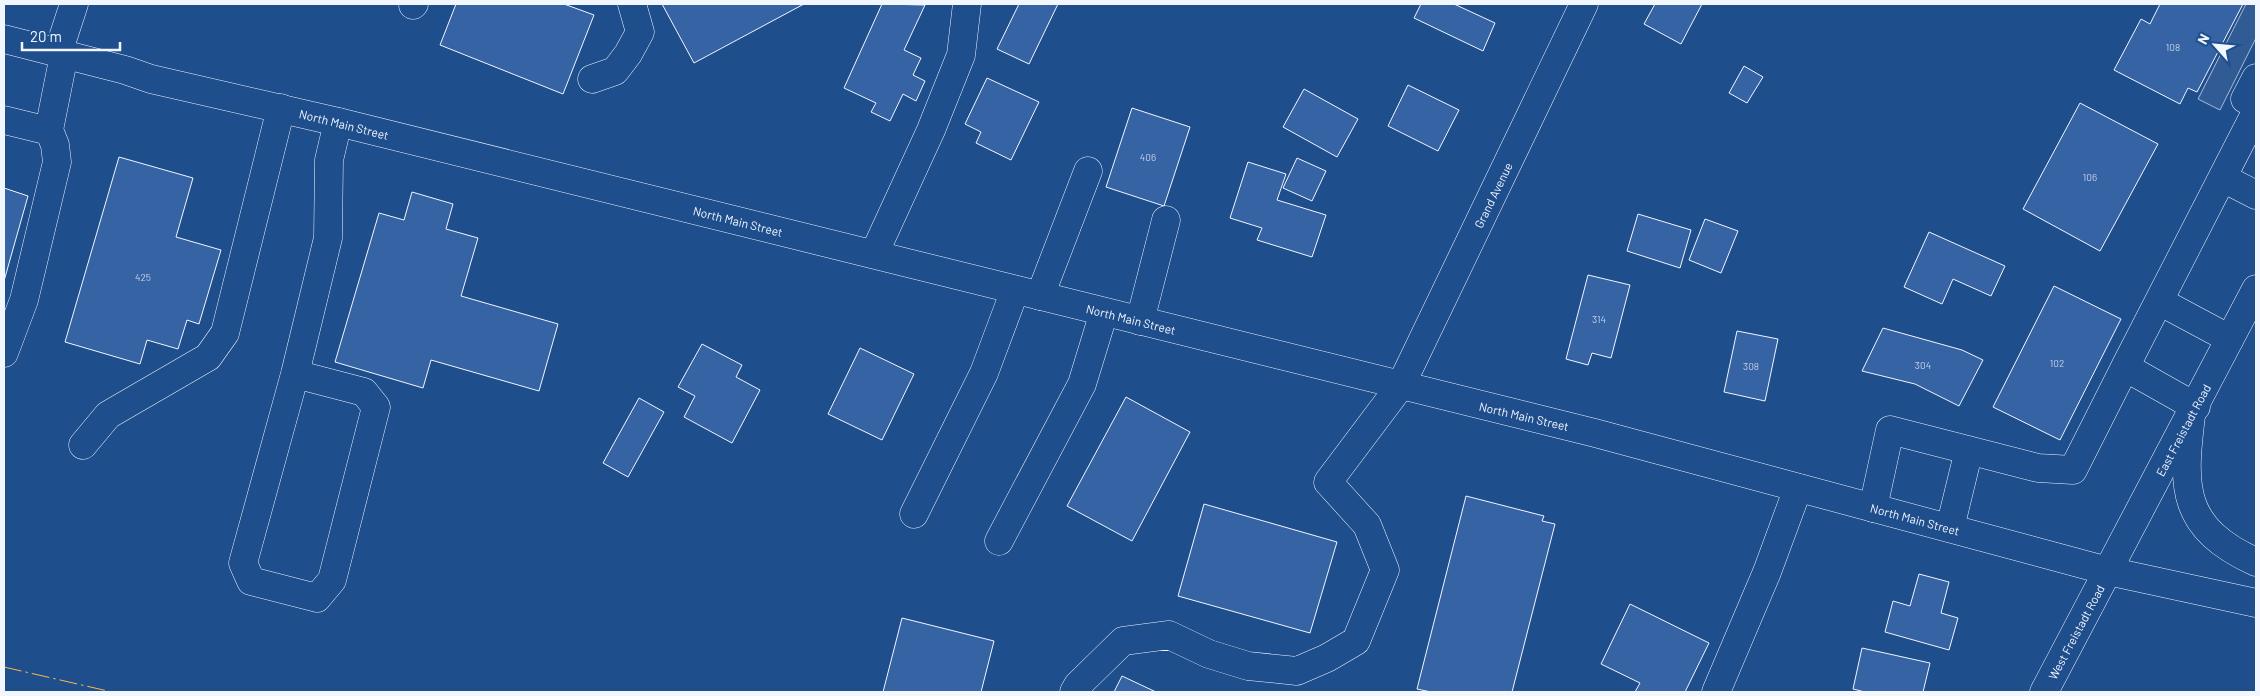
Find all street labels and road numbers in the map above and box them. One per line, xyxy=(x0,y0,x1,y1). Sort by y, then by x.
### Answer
street label: North Main Street xyxy=(298,106,390,142)
street label: Grand Avenue xyxy=(1471,160,1515,230)
street label: North Main Street xyxy=(692,203,784,239)
street label: North Main Street xyxy=(1085,301,1177,337)
street label: East Freistadt Road xyxy=(2153,381,2213,479)
street label: North Main Street xyxy=(1478,399,1570,433)
street label: North Main Street xyxy=(1869,500,1961,538)
street label: West Freistadt Road xyxy=(2045,582,2107,682)

